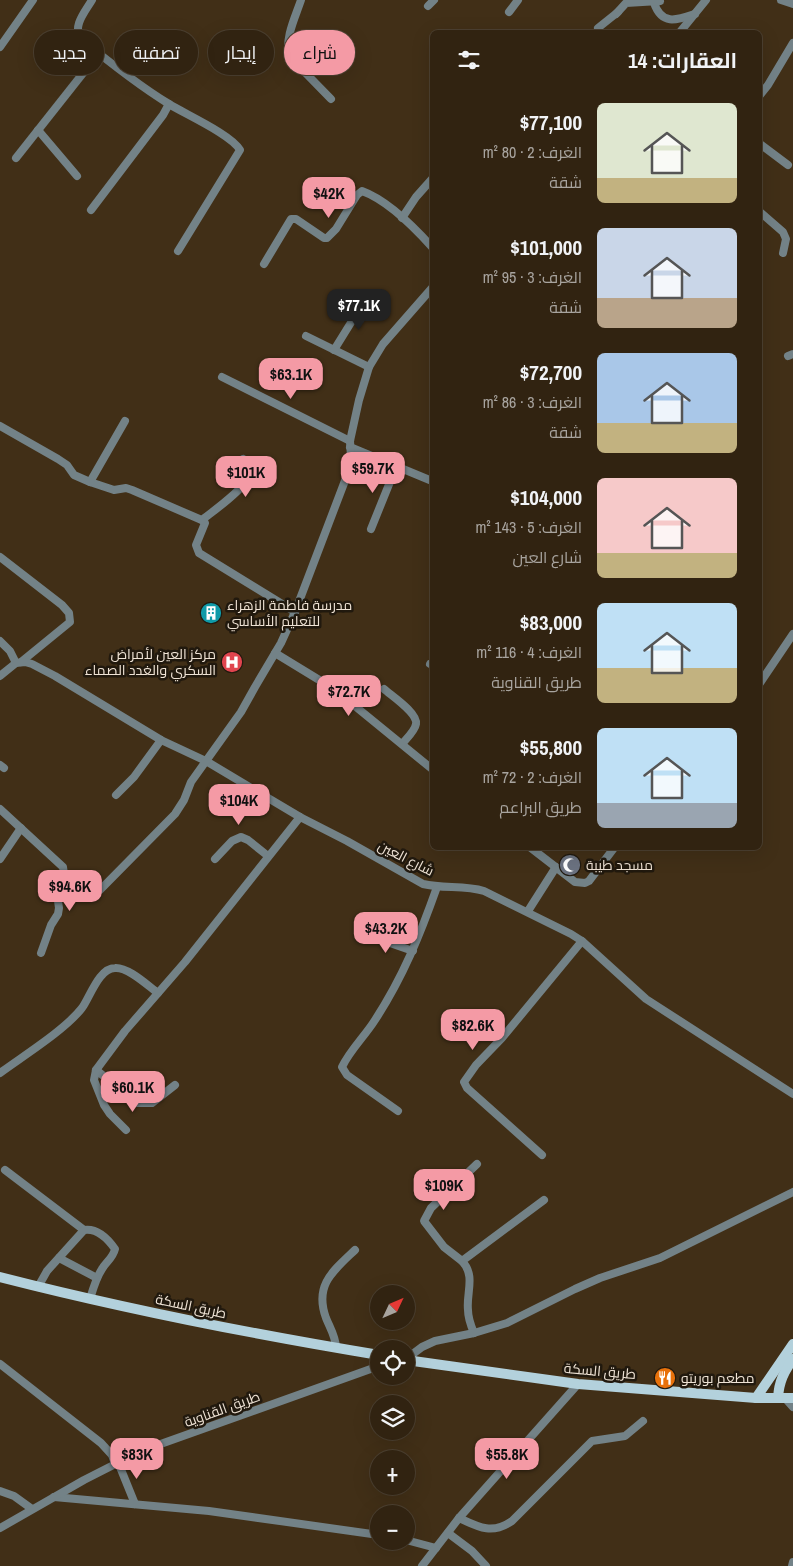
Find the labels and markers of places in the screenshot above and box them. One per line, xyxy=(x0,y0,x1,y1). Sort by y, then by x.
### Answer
pin: $42K xyxy=(299,176,359,219)
pin: $77.1K xyxy=(318,288,400,331)
pin: $63.1K xyxy=(250,358,332,400)
pin: $59.7K xyxy=(332,452,414,494)
pin: $101K xyxy=(211,456,281,498)
place label: مدرسة فاطمة الزهراء للتعليم الأساسي xyxy=(227,596,352,632)
building icon: مدرسة فاطمة الزهراء للتعليم الأساسي xyxy=(199,601,223,625)
place label: مركز العين لأمراض السكري والغدد الصماء xyxy=(85,645,216,682)
hospital icon: مركز العين لأمراض السكري والغدد الصماء xyxy=(220,650,244,674)
pin: $72.7K xyxy=(308,674,390,717)
pin: $104K xyxy=(204,784,274,826)
mosque icon: مسجد طيبة xyxy=(558,853,582,877)
place label: مسجد طيبة xyxy=(586,856,653,874)
pin: $94.6K xyxy=(29,870,111,912)
pin: $43.2K xyxy=(345,912,427,954)
pin: $82.6K xyxy=(432,1008,514,1051)
pin: $60.1K xyxy=(92,1070,174,1113)
pin: $109K xyxy=(409,1168,479,1211)
restaurant icon: مطعم بوريتو xyxy=(653,1366,677,1390)
place label: مطعم بوريتو xyxy=(681,1369,754,1388)
pin: $83K xyxy=(107,1438,167,1480)
pin: $55.8K xyxy=(466,1438,548,1480)

